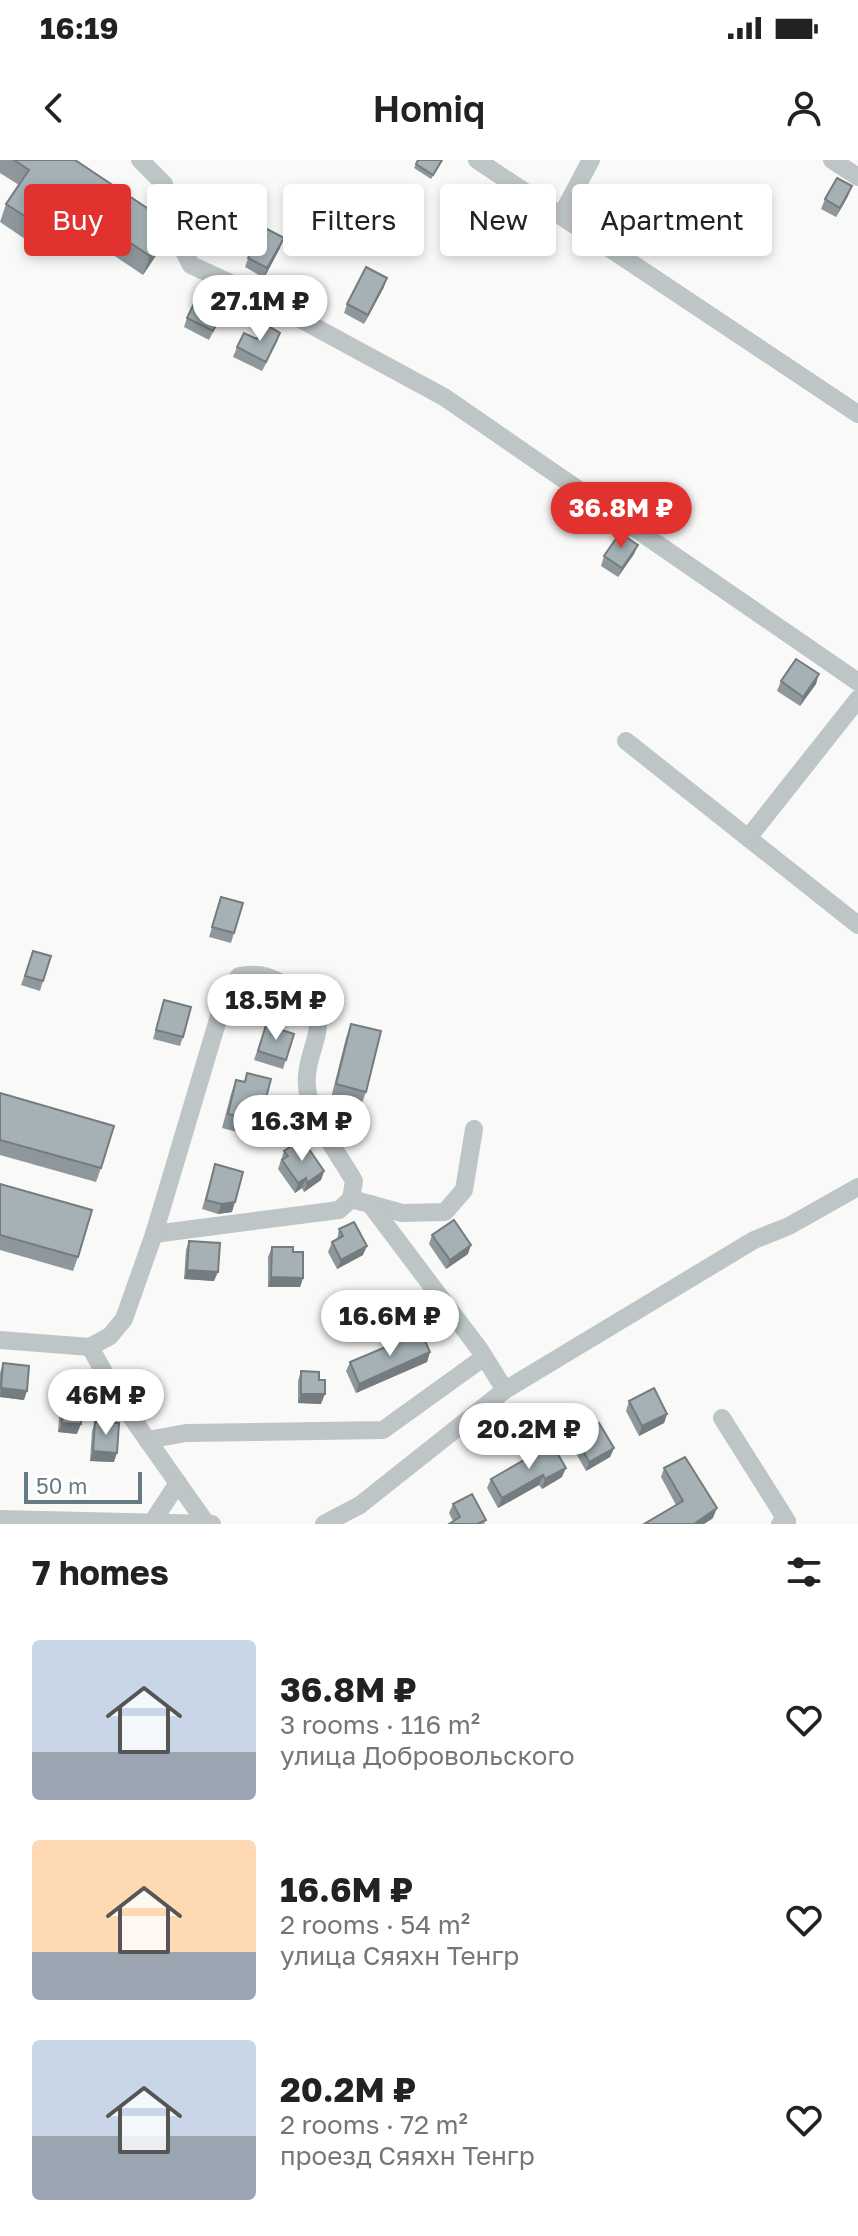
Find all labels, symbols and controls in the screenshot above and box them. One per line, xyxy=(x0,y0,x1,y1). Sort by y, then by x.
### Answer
text: 16:19 xyxy=(40,10,119,46)
icon: back xyxy=(32,86,76,130)
icon: person xyxy=(782,86,826,130)
text: Homiq xyxy=(373,87,485,130)
chip: Buy xyxy=(24,184,131,256)
chip: Rent xyxy=(147,184,267,256)
chip: Filters xyxy=(283,184,424,256)
chip: New xyxy=(440,184,556,256)
chip: Apartment xyxy=(572,184,772,256)
pin: 27.1M ₽ xyxy=(186,275,334,343)
text: 27.1M ₽ xyxy=(211,285,309,316)
pin: 36.8M ₽ xyxy=(547,482,695,550)
text: 36.8M ₽ xyxy=(569,492,673,523)
pin: 18.5M ₽ xyxy=(202,974,350,1042)
text: 18.5M ₽ xyxy=(225,984,327,1015)
pin: 16.3M ₽ xyxy=(228,1095,376,1163)
text: 16.3M ₽ xyxy=(251,1105,353,1136)
pin: 16.6M ₽ xyxy=(316,1290,464,1358)
text: 16.6M ₽ xyxy=(339,1300,441,1331)
pin: 46M ₽ xyxy=(50,1369,162,1437)
text: 46M ₽ xyxy=(66,1379,146,1410)
pin: 20.2M ₽ xyxy=(455,1403,603,1471)
text: 20.2M ₽ xyxy=(477,1413,581,1444)
scale bar xyxy=(24,1468,142,1504)
text: 50 m xyxy=(36,1472,87,1499)
icon: filters xyxy=(782,1550,826,1594)
text: 7 homes xyxy=(32,1552,169,1592)
text: 36.8M ₽ xyxy=(280,1669,417,1709)
icon: home xyxy=(96,1672,192,1768)
icon: heart xyxy=(782,1698,826,1742)
text: 3 rooms · 116 m² xyxy=(280,1709,480,1740)
text: улица Добровольского xyxy=(280,1740,575,1771)
text: 16.6M ₽ xyxy=(280,1869,413,1909)
icon: home xyxy=(96,1872,192,1968)
icon: heart xyxy=(782,1898,826,1942)
text: 2 rooms · 54 m² xyxy=(280,1909,470,1940)
text: улица Сяяхн Тенгр xyxy=(280,1940,519,1971)
text: 20.2M ₽ xyxy=(280,2069,416,2109)
icon: home xyxy=(96,2072,192,2168)
icon: heart xyxy=(782,2098,826,2142)
text: 2 rooms · 72 m² xyxy=(280,2109,468,2140)
text: проезд Сяяхн Тенгр xyxy=(280,2140,535,2171)

